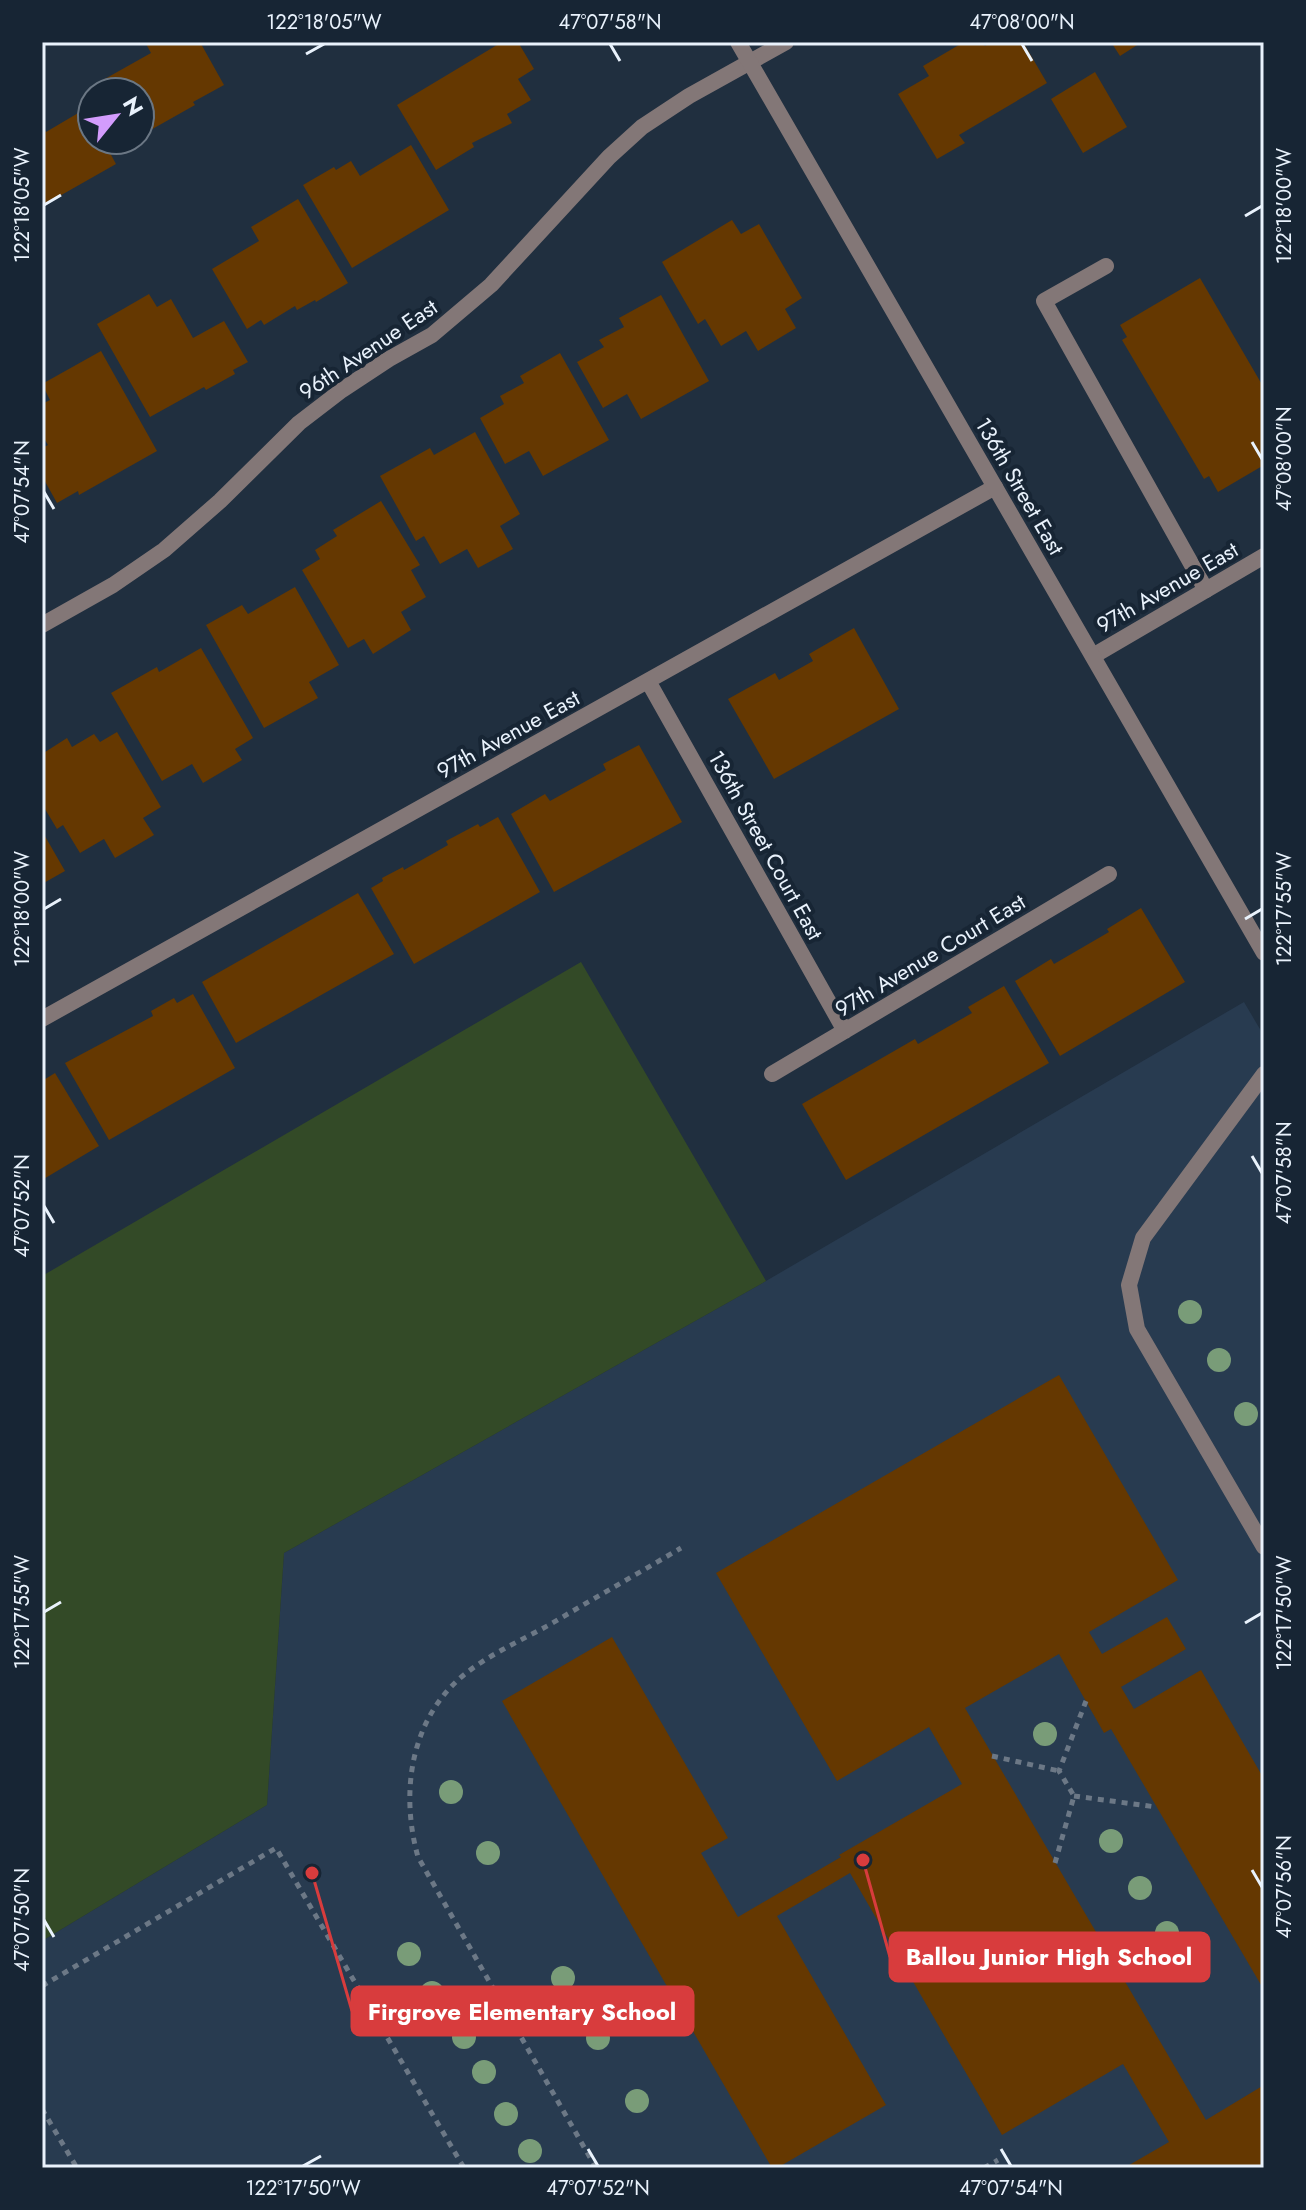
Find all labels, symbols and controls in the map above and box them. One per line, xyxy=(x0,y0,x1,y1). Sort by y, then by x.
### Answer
text: 122°18'05"W xyxy=(266,8,382,37)
text: 47°07'58"N xyxy=(559,8,661,37)
text: 47°08'00"N xyxy=(969,8,1075,37)
north arrow xyxy=(76,76,156,156)
text: N xyxy=(115,90,152,122)
text: 122°18'05"W xyxy=(8,147,37,263)
text: 122°18'00"W xyxy=(1270,148,1299,264)
street label: 96th Avenue East xyxy=(292,290,444,407)
text: 47°08'00"N xyxy=(1270,406,1299,512)
street label: 136th Street East xyxy=(968,411,1073,561)
text: 47°07'54"N xyxy=(8,440,37,544)
street label: 97th Avenue East xyxy=(1090,533,1244,641)
street label: 97th Avenue East xyxy=(431,681,586,787)
street label: 136th Street Court East xyxy=(701,745,832,946)
text: 122°18'00"W xyxy=(8,851,37,967)
text: 122°17'55"W xyxy=(1270,852,1299,966)
street label: 97th Avenue Court East xyxy=(829,885,1032,1025)
text: 47°07'58"N xyxy=(1270,1122,1299,1224)
text: 47°07'52"N xyxy=(8,1154,37,1258)
text: 122°17'55"W xyxy=(8,1555,37,1669)
text: 122°17'50"W xyxy=(1270,1555,1299,1670)
text: 47°07'56"N xyxy=(1270,1835,1299,1939)
text: 47°07'50"N xyxy=(8,1868,37,1972)
callout: Ballou Junior High School xyxy=(890,1933,1209,1981)
text: Ballou Junior High School xyxy=(906,1939,1192,1974)
callout: Firgrove Elementary School xyxy=(352,1987,693,2035)
text: Firgrove Elementary School xyxy=(368,1994,676,2029)
text: 122°17'50"W xyxy=(246,2174,361,2203)
text: 47°07'52"N xyxy=(546,2174,650,2203)
text: 47°07'54"N xyxy=(959,2174,1063,2203)

